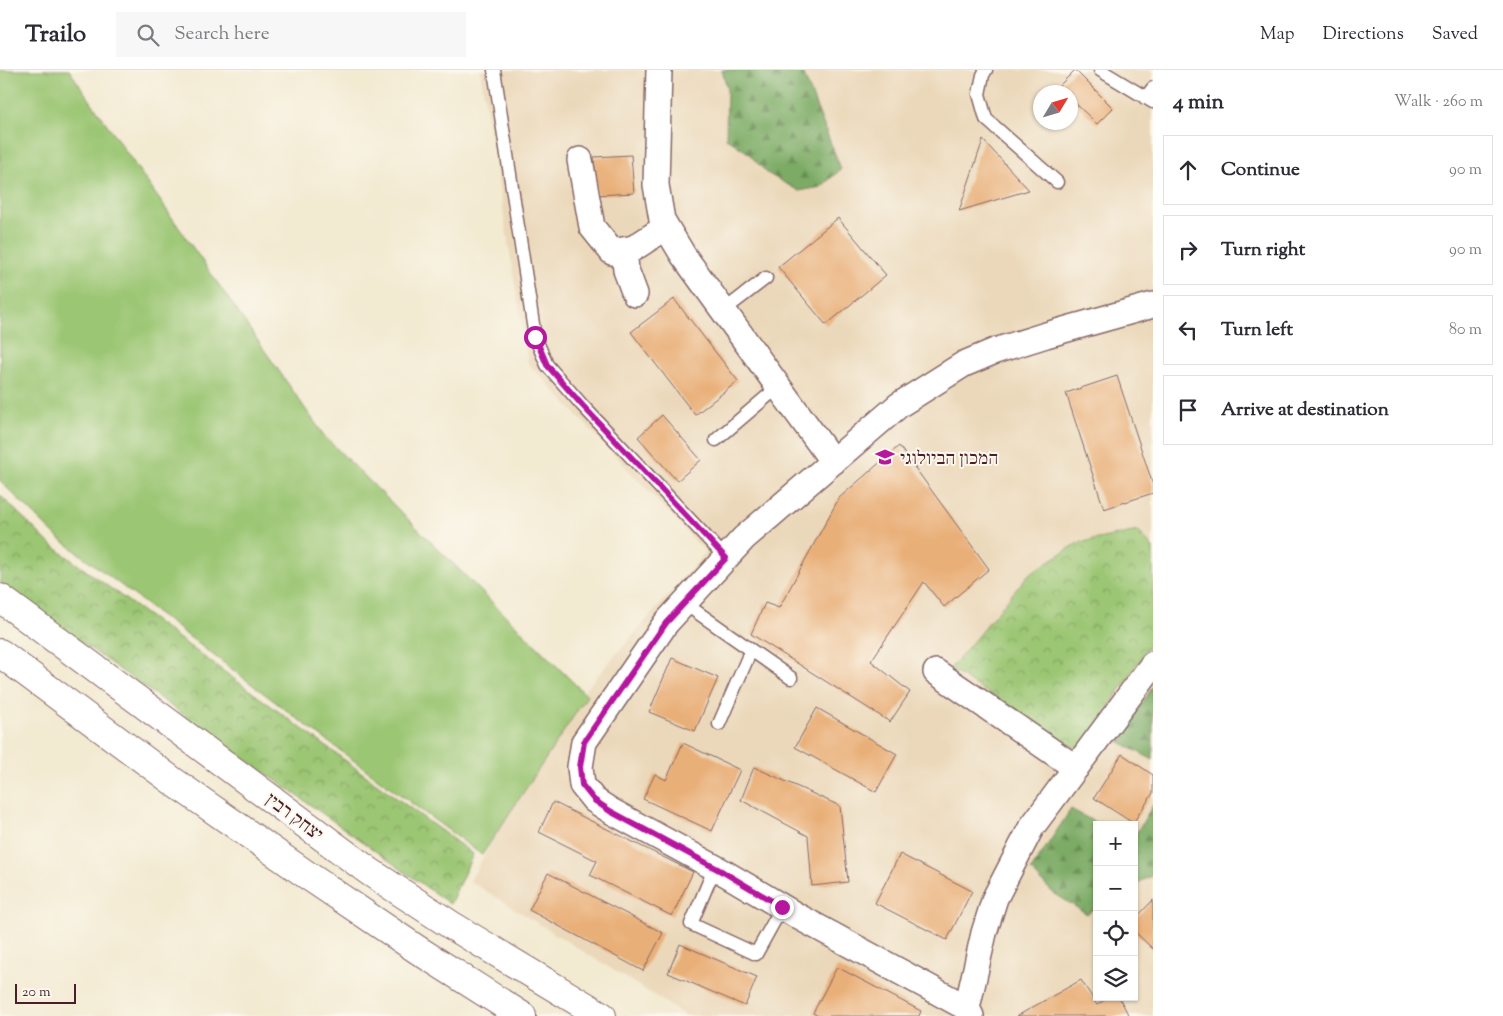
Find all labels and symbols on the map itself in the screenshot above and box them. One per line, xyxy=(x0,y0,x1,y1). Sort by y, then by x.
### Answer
north arrow xyxy=(1033,85,1078,130)
route start xyxy=(524,326,547,349)
school or university icon: המכון הביולוגי xyxy=(874,446,896,468)
place label: המכון הביולוגי xyxy=(900,446,998,473)
street label: יצחק רבין xyxy=(259,787,328,849)
route end xyxy=(771,896,794,919)
scale bar xyxy=(15,981,76,1004)

